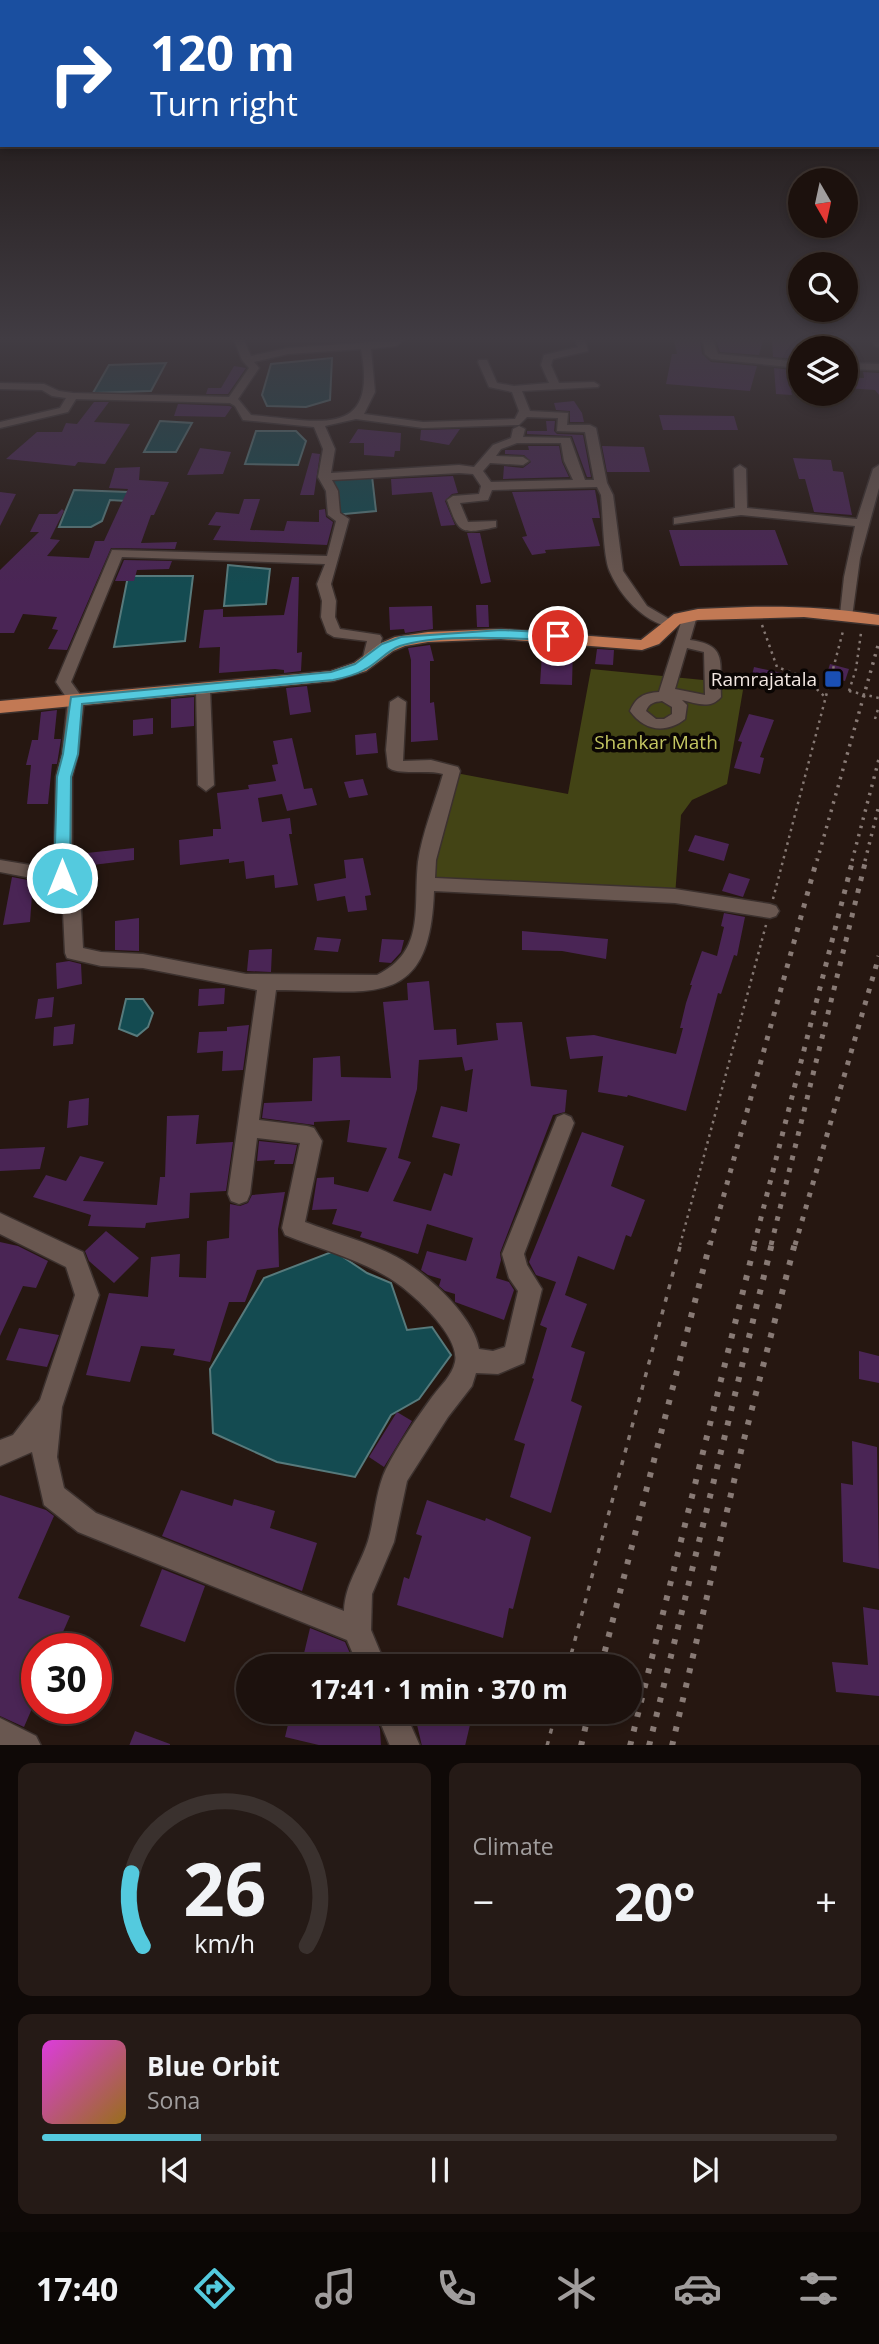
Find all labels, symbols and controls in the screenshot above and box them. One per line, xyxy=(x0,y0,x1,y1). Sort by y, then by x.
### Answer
text: 120 m xyxy=(150,19,295,85)
icon: right xyxy=(35,28,126,119)
text: Turn right xyxy=(150,82,298,125)
north arrow xyxy=(788,168,858,238)
map controls xyxy=(788,168,858,406)
button: search xyxy=(788,252,858,322)
button: layers xyxy=(788,336,858,406)
pin xyxy=(528,606,588,666)
icon: arrive xyxy=(539,617,577,655)
place label: Ramrajatala xyxy=(711,666,817,692)
marker: Ramrajatala xyxy=(823,669,843,689)
park label: Shankar Math xyxy=(594,729,718,755)
position arrow xyxy=(25,841,99,915)
speed limit sign: 30 xyxy=(21,1633,112,1724)
text: 17:41 · 1 min · 370 m xyxy=(310,1671,568,1707)
text: Climate xyxy=(473,1830,554,1862)
text: 26 xyxy=(183,1838,266,1937)
text: 20° xyxy=(614,1865,696,1936)
text: − xyxy=(473,1875,494,1927)
text: + xyxy=(815,1875,837,1927)
text: km/h xyxy=(194,1925,255,1959)
text: Blue Orbit xyxy=(147,2048,280,2084)
text: Sona xyxy=(147,2084,200,2116)
icon: previous xyxy=(156,2151,194,2189)
icon: pause xyxy=(421,2151,459,2189)
icon: next xyxy=(686,2151,724,2189)
icon: directions xyxy=(190,2264,239,2313)
icon: music xyxy=(311,2264,360,2313)
icon: phone xyxy=(432,2264,481,2313)
icon: climate xyxy=(552,2264,601,2313)
icon: car xyxy=(673,2264,722,2313)
icon: filters xyxy=(794,2264,843,2313)
text: 17:40 xyxy=(36,2267,118,2310)

